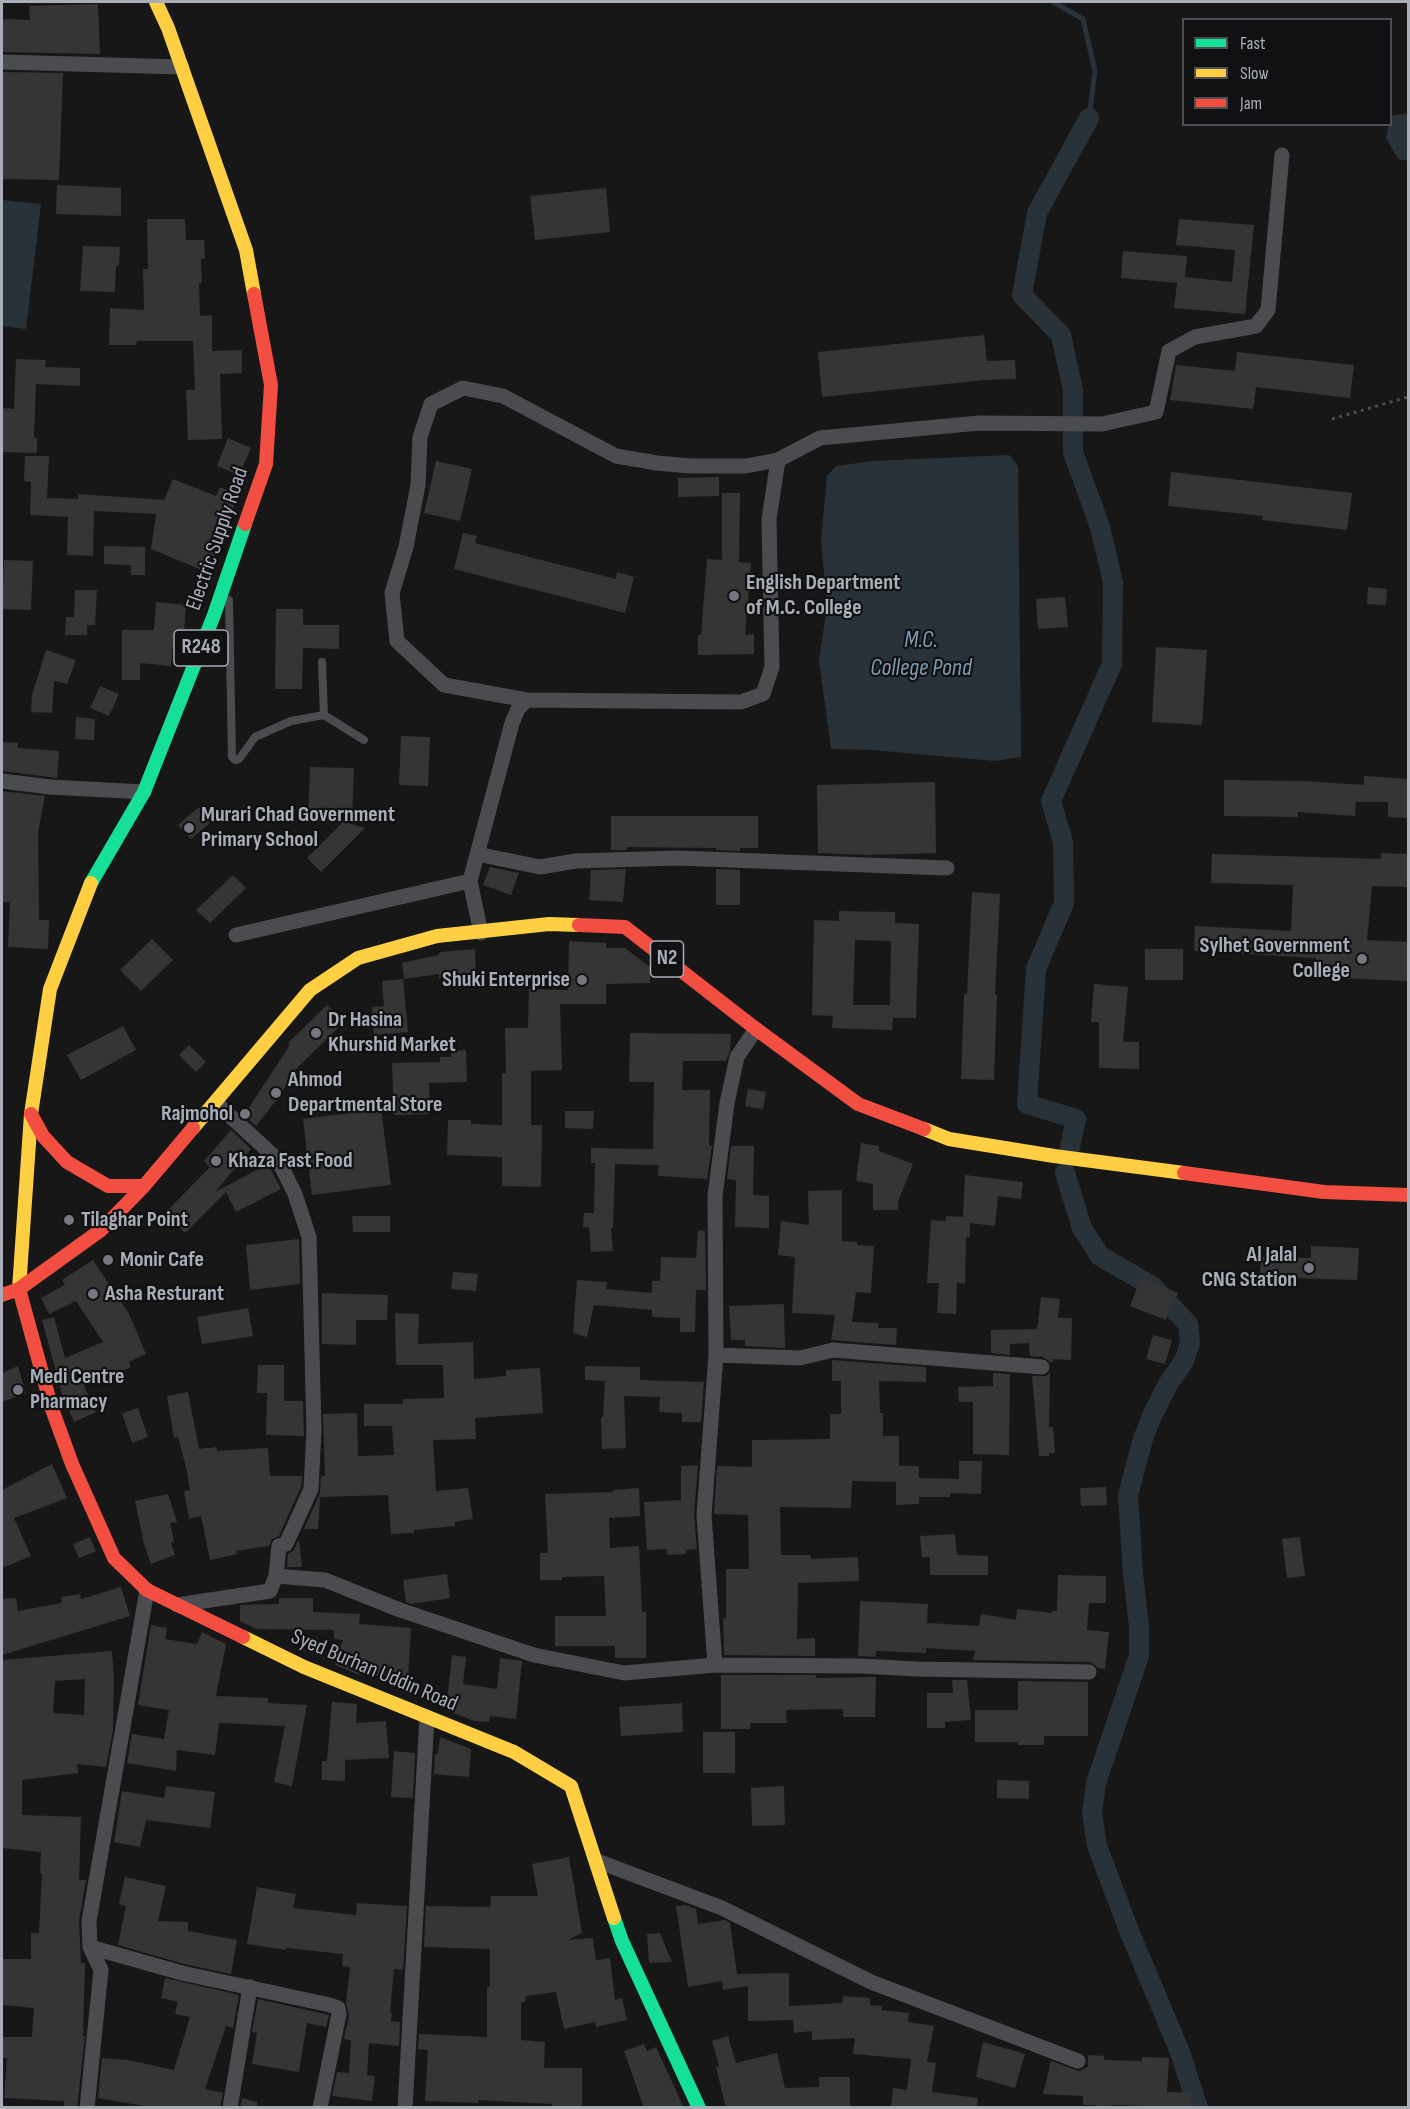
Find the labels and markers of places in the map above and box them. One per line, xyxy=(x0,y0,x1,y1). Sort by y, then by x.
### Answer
place label: English Department of M.C. College xyxy=(746,570,900,622)
marker: English Department of M.C. College xyxy=(727,589,741,603)
place label: Murari Chad Government Primary School xyxy=(201,802,395,854)
marker: Murari Chad Government Primary School xyxy=(182,821,196,835)
place label: Sylhet Government College xyxy=(1200,933,1350,984)
marker: Sylhet Government College xyxy=(1355,952,1369,966)
place label: Shuki Enterprise xyxy=(442,967,570,993)
marker: Shuki Enterprise xyxy=(575,973,589,987)
place label: Dr Hasina Khurshid Market xyxy=(328,1007,456,1058)
marker: Dr Hasina Khurshid Market xyxy=(309,1026,323,1040)
place label: Ahmod Departmental Store xyxy=(288,1067,442,1118)
marker: Ahmod Departmental Store xyxy=(269,1086,283,1100)
place label: Rajmohol xyxy=(161,1101,233,1127)
marker: Rajmohol xyxy=(238,1107,252,1121)
place label: Khaza Fast Food xyxy=(228,1148,353,1174)
marker: Khaza Fast Food xyxy=(209,1154,223,1168)
place label: Tilaghar Point xyxy=(81,1207,188,1233)
marker: Tilaghar Point xyxy=(62,1213,76,1227)
place label: Al Jalal CNG Station xyxy=(1202,1242,1297,1294)
place label: Monir Cafe xyxy=(120,1247,204,1273)
marker: Monir Cafe xyxy=(101,1253,115,1267)
marker: Al Jalal CNG Station xyxy=(1302,1261,1316,1275)
place label: Asha Resturant xyxy=(105,1281,224,1307)
marker: Asha Resturant xyxy=(86,1287,100,1301)
place label: Medi Centre Pharmacy xyxy=(30,1364,124,1416)
marker: Medi Centre Pharmacy xyxy=(11,1383,25,1397)

